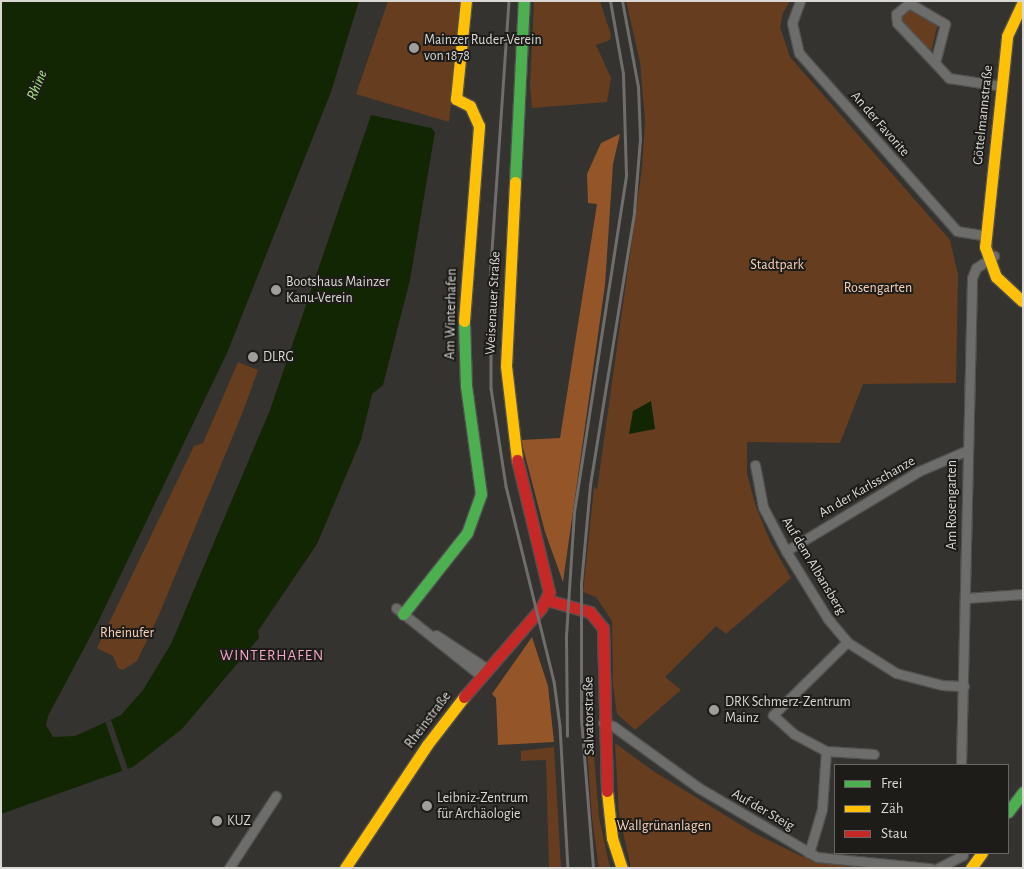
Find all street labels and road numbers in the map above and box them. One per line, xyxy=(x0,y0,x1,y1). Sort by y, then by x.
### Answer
street label: Göttelmannstraße xyxy=(969,64,997,166)
street label: An der Favorite xyxy=(847,88,913,160)
street label: Weisenauer Straße xyxy=(482,251,504,355)
street label: Am Winterhafen xyxy=(442,268,460,360)
street label: An der Karlsschanze xyxy=(816,453,918,521)
street label: Am Rosengarten xyxy=(944,460,960,550)
street label: Auf dem Albansberg xyxy=(778,514,850,618)
street label: Salvatorstraße xyxy=(580,677,598,755)
street label: Rheinstraße xyxy=(401,688,455,752)
street label: Auf der Steig xyxy=(729,785,797,835)

